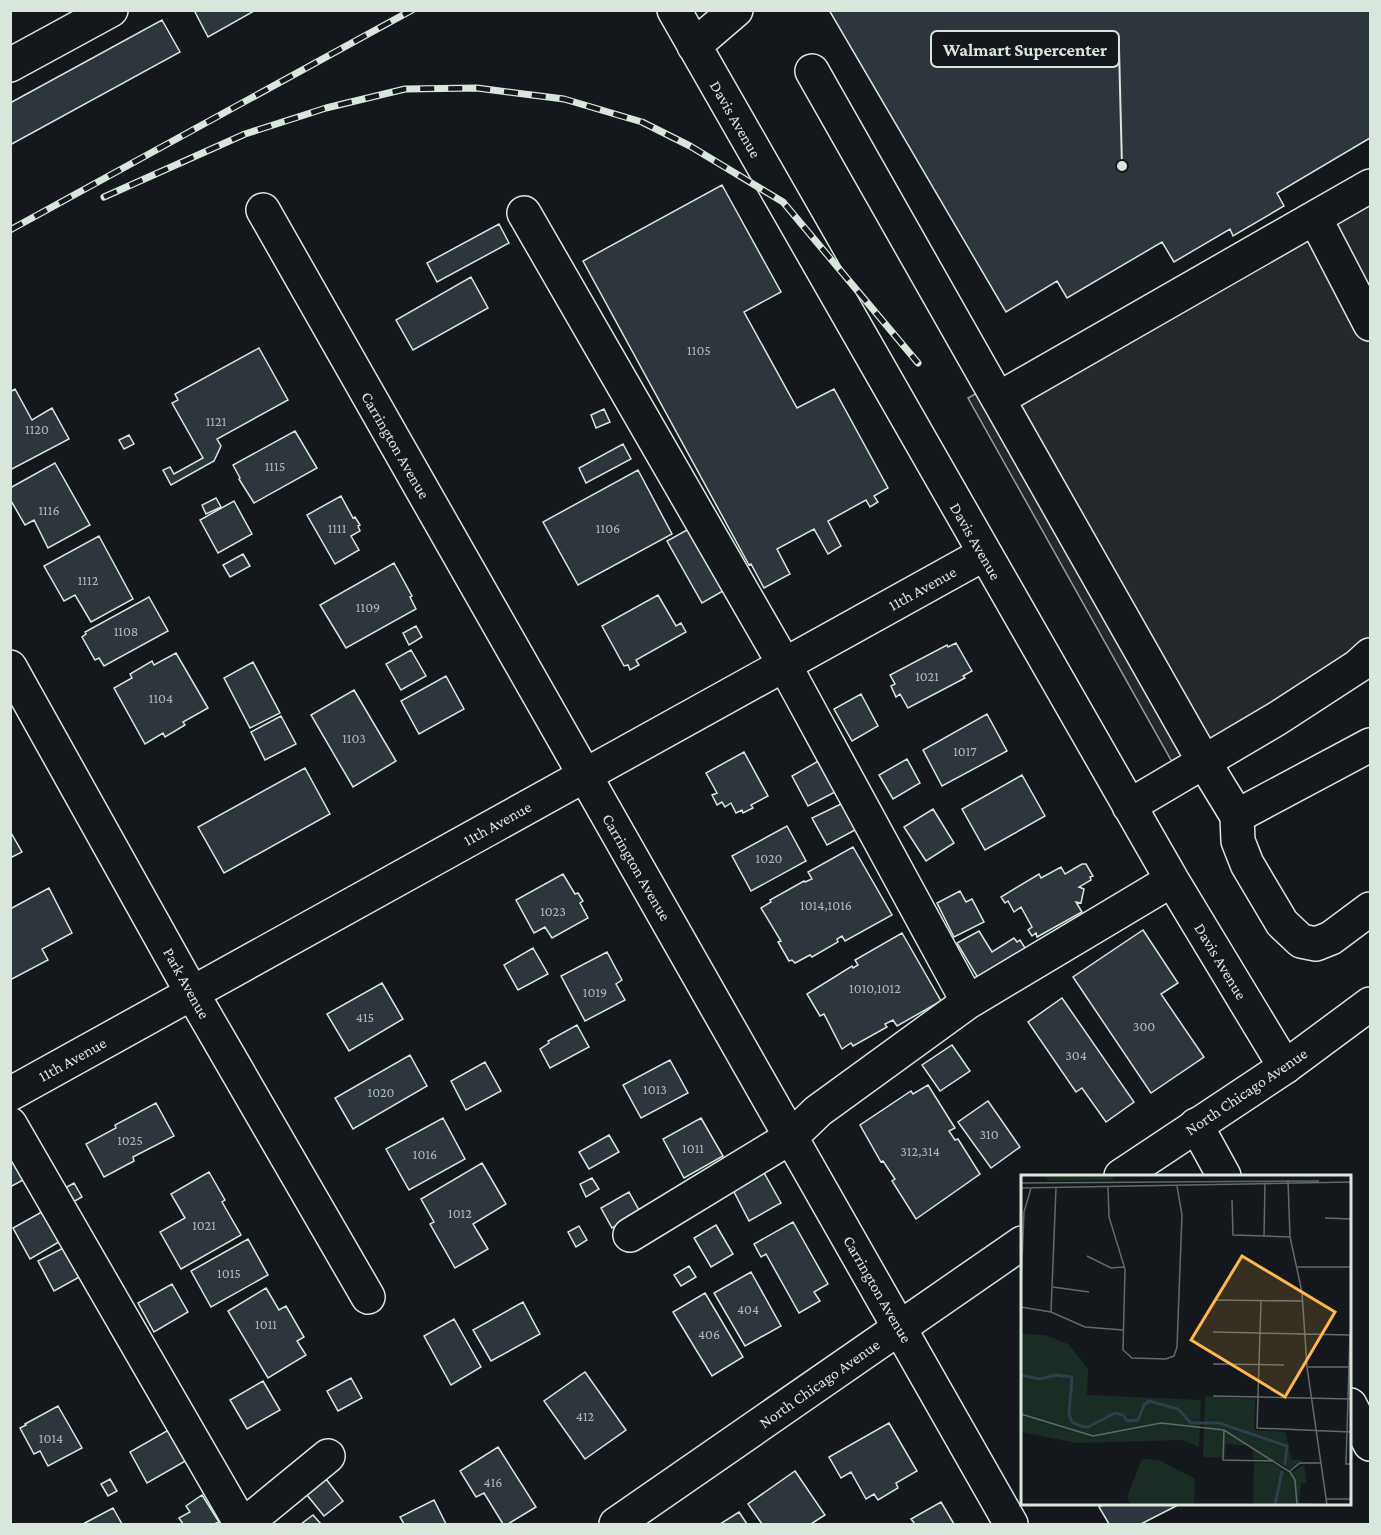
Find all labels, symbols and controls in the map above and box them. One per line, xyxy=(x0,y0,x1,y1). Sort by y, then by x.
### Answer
callout: Walmart Supercenter xyxy=(931,31,1119,67)
text: Walmart Supercenter xyxy=(942,40,1107,60)
street label: Davis Avenue xyxy=(707,78,764,161)
house number: 1105 xyxy=(687,342,711,358)
street label: Carrington Avenue xyxy=(357,389,433,502)
house number: 1121 xyxy=(206,413,227,429)
house number: 1120 xyxy=(25,421,49,437)
house number: 1115 xyxy=(265,458,285,474)
street label: Davis Avenue xyxy=(947,500,1004,583)
house number: 1116 xyxy=(38,502,60,518)
house number: 1111 xyxy=(328,520,347,536)
house number: 1106 xyxy=(596,520,620,536)
street label: 11th Avenue xyxy=(885,563,959,614)
house number: 1112 xyxy=(78,572,99,588)
house number: 1109 xyxy=(356,599,380,615)
house number: 1108 xyxy=(114,623,138,639)
house number: 1021 xyxy=(915,668,939,684)
house number: 1104 xyxy=(149,690,173,706)
house number: 1103 xyxy=(342,730,366,746)
house number: 1017 xyxy=(953,743,977,759)
street label: 11th Avenue xyxy=(460,798,534,849)
street label: Carrington Avenue xyxy=(598,811,674,924)
house number: 1020 xyxy=(755,850,783,866)
house number: 1014,1016 xyxy=(800,897,852,913)
house number: 1023 xyxy=(540,903,566,919)
street label: Davis Avenue xyxy=(1191,920,1250,1002)
street label: Park Avenue xyxy=(160,945,213,1022)
house number: 1010,1012 xyxy=(849,980,901,996)
house number: 1019 xyxy=(583,984,607,1000)
house number: 415 xyxy=(356,1009,374,1025)
house number: 300 xyxy=(1133,1018,1155,1034)
street label: 11th Avenue xyxy=(35,1034,109,1085)
street label: North Chicago Avenue xyxy=(1182,1044,1311,1139)
house number: 304 xyxy=(1065,1047,1087,1063)
house number: 1013 xyxy=(643,1081,667,1097)
house number: 1020 xyxy=(367,1084,395,1100)
house number: 310 xyxy=(979,1126,999,1142)
house number: 1025 xyxy=(117,1132,143,1148)
house number: 1011 xyxy=(682,1140,704,1156)
house number: 312,314 xyxy=(900,1143,940,1159)
house number: 1016 xyxy=(413,1146,437,1162)
inset map xyxy=(1021,1175,1351,1505)
house number: 1012 xyxy=(448,1205,472,1221)
house number: 1021 xyxy=(192,1217,216,1233)
street label: Carrington Avenue xyxy=(839,1233,915,1346)
house number: 1015 xyxy=(217,1265,241,1281)
house number: 404 xyxy=(737,1301,759,1317)
house number: 1011 xyxy=(255,1316,277,1332)
house number: 406 xyxy=(698,1326,720,1342)
street label: North Chicago Avenue xyxy=(756,1335,883,1432)
house number: 412 xyxy=(576,1408,595,1424)
house number: 1014 xyxy=(39,1430,63,1446)
house number: 416 xyxy=(484,1474,502,1490)

